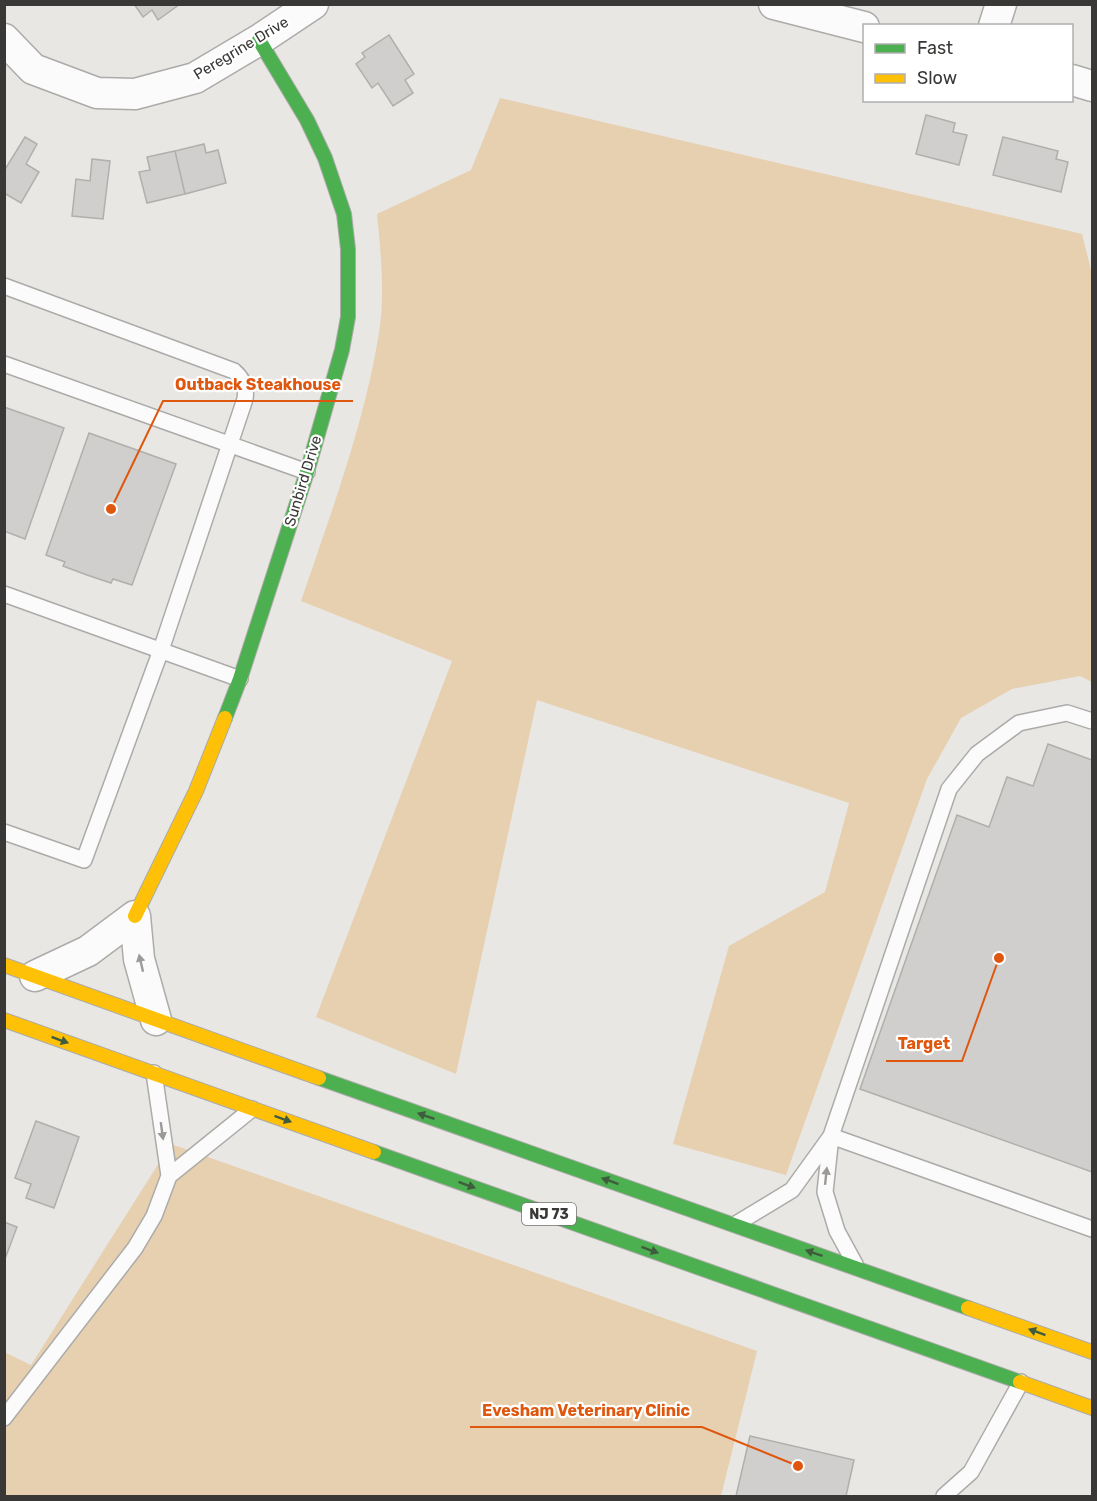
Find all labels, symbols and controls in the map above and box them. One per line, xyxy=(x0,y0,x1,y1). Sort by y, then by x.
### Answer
street label: Peregrine Drive xyxy=(190,13,292,83)
legend xyxy=(863,24,1073,102)
text: Fast xyxy=(917,37,953,59)
text: Slow xyxy=(917,67,957,89)
callout: Outback Steakhouse xyxy=(163,367,353,401)
text: Outback Steakhouse xyxy=(175,375,341,394)
street label: Sunbird Drive xyxy=(281,433,325,529)
one-way arrow xyxy=(135,954,145,973)
callout: Target xyxy=(886,1027,962,1061)
text: Target xyxy=(898,1034,951,1053)
one-way arrow xyxy=(51,1035,69,1045)
one-way arrow xyxy=(417,1111,435,1121)
one-way arrow xyxy=(274,1115,292,1125)
one-way arrow xyxy=(158,1122,167,1141)
one-way arrow xyxy=(822,1166,831,1185)
one-way arrow xyxy=(601,1176,619,1186)
one-way arrow xyxy=(458,1180,476,1190)
road number: NJ 73 xyxy=(522,1203,576,1225)
one-way arrow xyxy=(641,1246,659,1256)
one-way arrow xyxy=(805,1248,823,1258)
one-way arrow xyxy=(1028,1327,1046,1337)
callout: Evesham Veterinary Clinic xyxy=(470,1393,702,1427)
text: Evesham Veterinary Clinic xyxy=(482,1401,690,1420)

